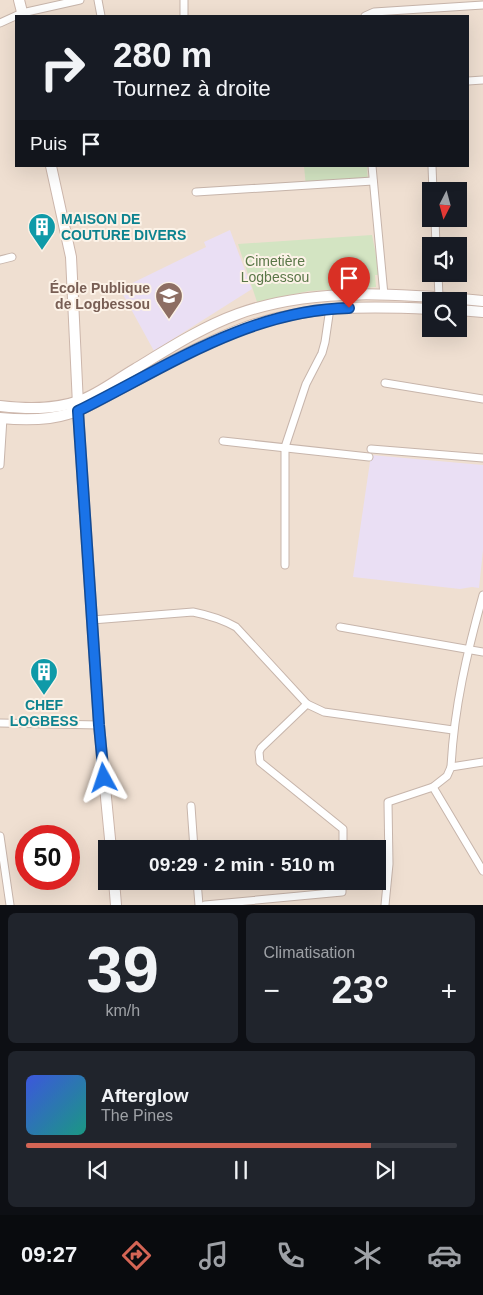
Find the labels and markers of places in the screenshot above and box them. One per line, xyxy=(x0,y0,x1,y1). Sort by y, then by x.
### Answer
place label: MAISON DE COUTURE DIVERS xyxy=(61,211,186,243)
building icon: MAISON DE COUTURE DIVERS xyxy=(27,212,57,251)
pin xyxy=(328,257,370,308)
place label: École Publique de Logbessou xyxy=(50,280,150,312)
school or university icon: École Publique de Logbessou xyxy=(154,281,184,320)
building icon: CHEF LOGBESS xyxy=(29,657,59,696)
place label: CHEF LOGBESS xyxy=(10,697,78,729)

